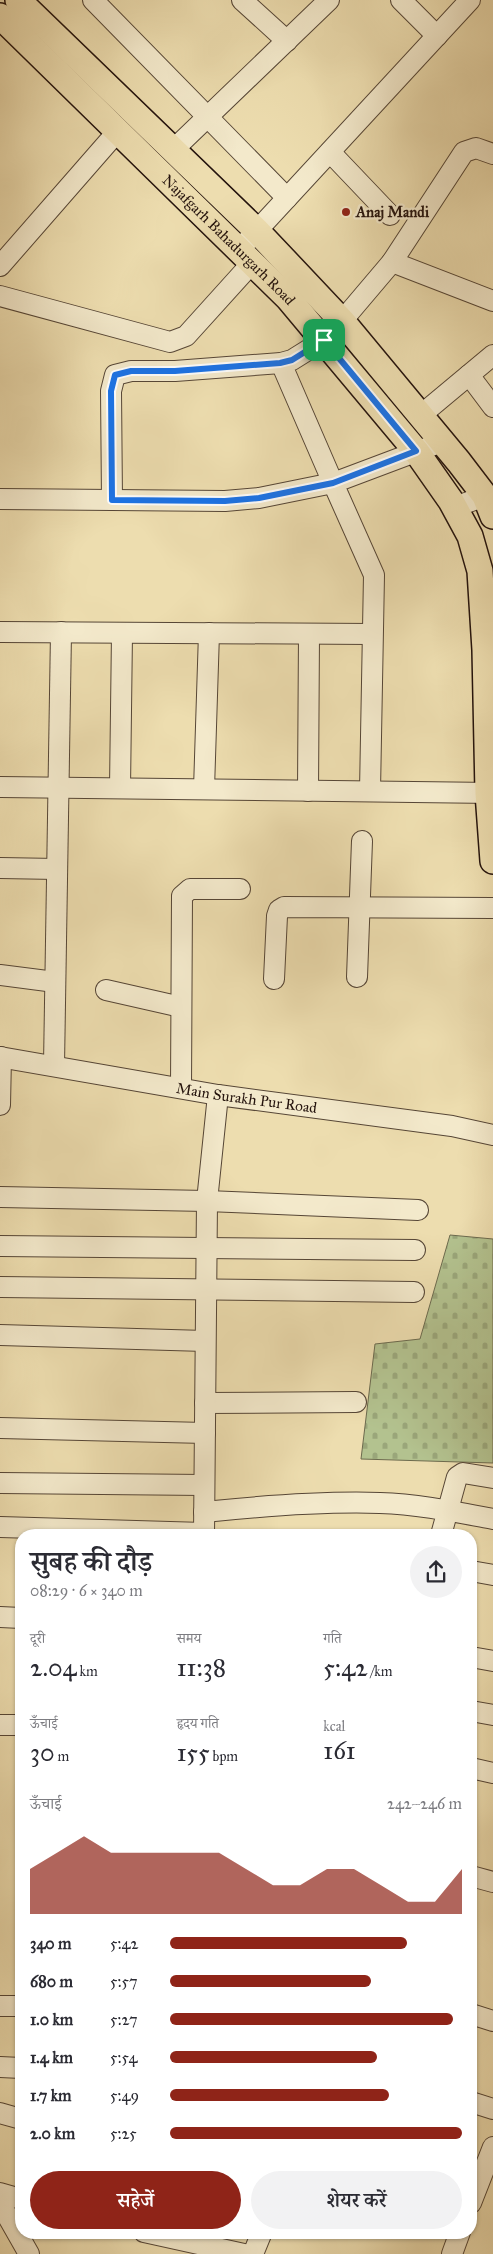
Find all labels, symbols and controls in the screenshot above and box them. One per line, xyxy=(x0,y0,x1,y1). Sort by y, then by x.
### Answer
street label: Najafgarh Bahadurgarh Road xyxy=(158,171,299,309)
place label: Anaj Mandi xyxy=(355,203,430,222)
marker: Anaj Mandi xyxy=(340,206,352,218)
pin xyxy=(303,319,345,361)
icon: arrive xyxy=(310,326,338,354)
street label: Main Surakh Pur Road xyxy=(175,1079,318,1117)
text: सुबह की दौड़ xyxy=(30,1544,152,1579)
button: share xyxy=(410,1546,462,1598)
text: 08:29 · 6 × 340 m xyxy=(30,1581,143,1600)
text: दूरी xyxy=(30,1630,45,1647)
text: समय xyxy=(177,1630,201,1647)
text: गति xyxy=(323,1630,342,1647)
text: 2.04 xyxy=(30,1652,77,1683)
text: 11:38 xyxy=(177,1652,226,1683)
text: 5:42 xyxy=(323,1652,368,1683)
text: km xyxy=(77,1663,98,1680)
text: /km xyxy=(368,1663,393,1680)
text: ऊँचाई xyxy=(30,1715,58,1732)
text: हृदय गति xyxy=(177,1715,219,1732)
text: kcal xyxy=(323,1718,345,1735)
text: 161 xyxy=(323,1735,356,1766)
text: 30 xyxy=(30,1737,55,1768)
text: 155 xyxy=(177,1737,210,1768)
text: m xyxy=(55,1748,69,1765)
text: bpm xyxy=(210,1748,238,1765)
text: ऊँचाई xyxy=(30,1794,62,1813)
text: 242–246 m xyxy=(387,1794,462,1813)
text: 340 m xyxy=(30,1934,72,1953)
text: 5:42 xyxy=(110,1934,138,1953)
text: 680 m xyxy=(30,1972,73,1991)
text: 5:57 xyxy=(110,1972,137,1991)
text: 1.0 km xyxy=(30,2010,73,2029)
text: 5:27 xyxy=(110,2010,137,2029)
text: 1.4 km xyxy=(30,2048,73,2067)
text: 5:54 xyxy=(110,2048,137,2067)
text: 1.7 km xyxy=(30,2086,72,2105)
text: 5:49 xyxy=(110,2086,139,2105)
text: 2.0 km xyxy=(30,2124,75,2143)
text: 5:25 xyxy=(110,2124,137,2143)
button: सहेजें xyxy=(30,2171,241,2229)
button: शेयर करें xyxy=(251,2171,462,2229)

